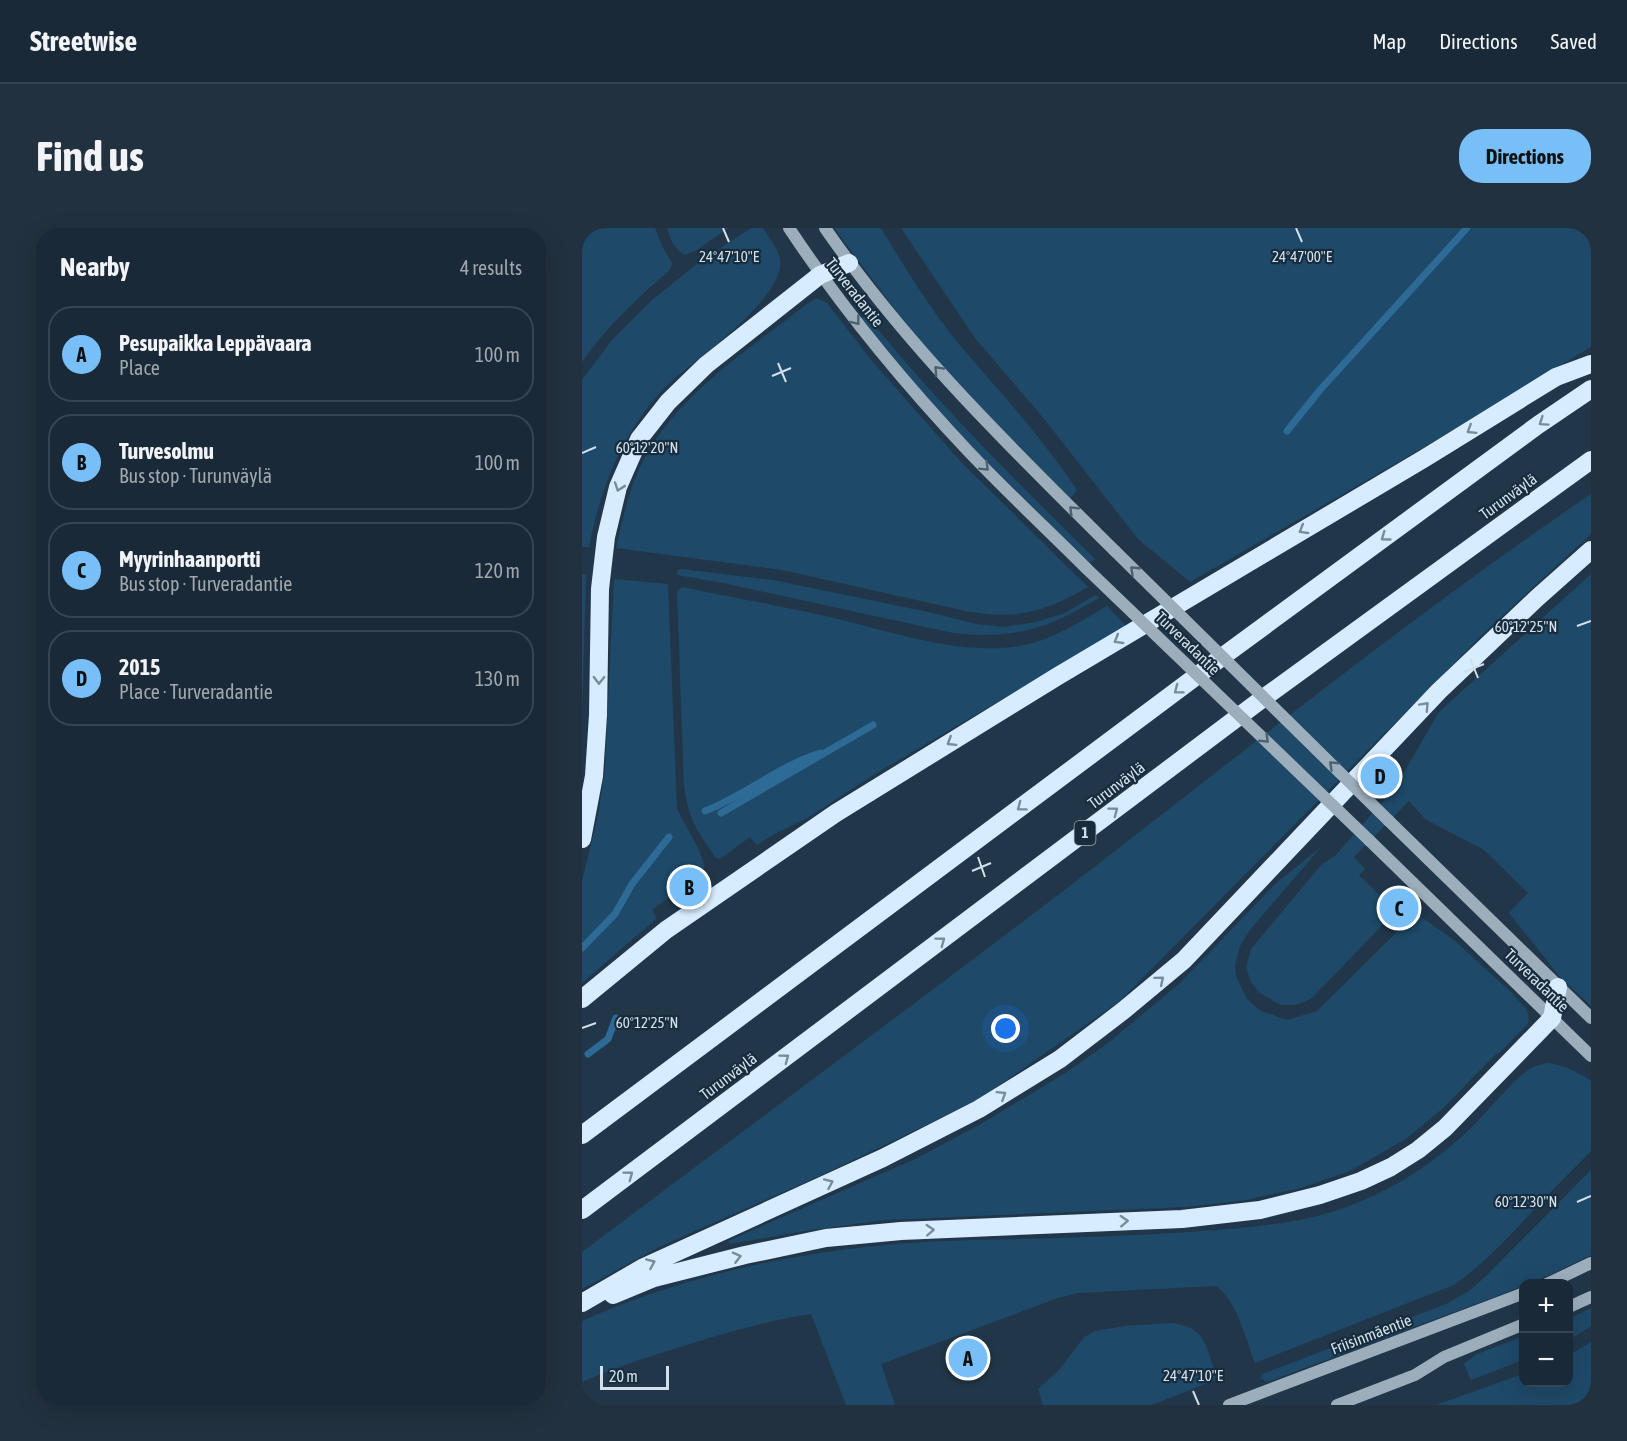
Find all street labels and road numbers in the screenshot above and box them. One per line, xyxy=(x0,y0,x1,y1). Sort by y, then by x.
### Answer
street label: Turveradantie xyxy=(822,254,888,330)
street label: Turunväylä xyxy=(1476,469,1541,524)
street label: Turveradantie xyxy=(1152,608,1224,678)
street label: Turunväylä xyxy=(1084,758,1148,813)
road number: 1 xyxy=(1074,821,1096,845)
street label: Turveradantie xyxy=(1501,945,1573,1015)
street label: Turunväylä xyxy=(696,1049,760,1104)
street label: Friisinmäentie xyxy=(1328,1310,1414,1358)

